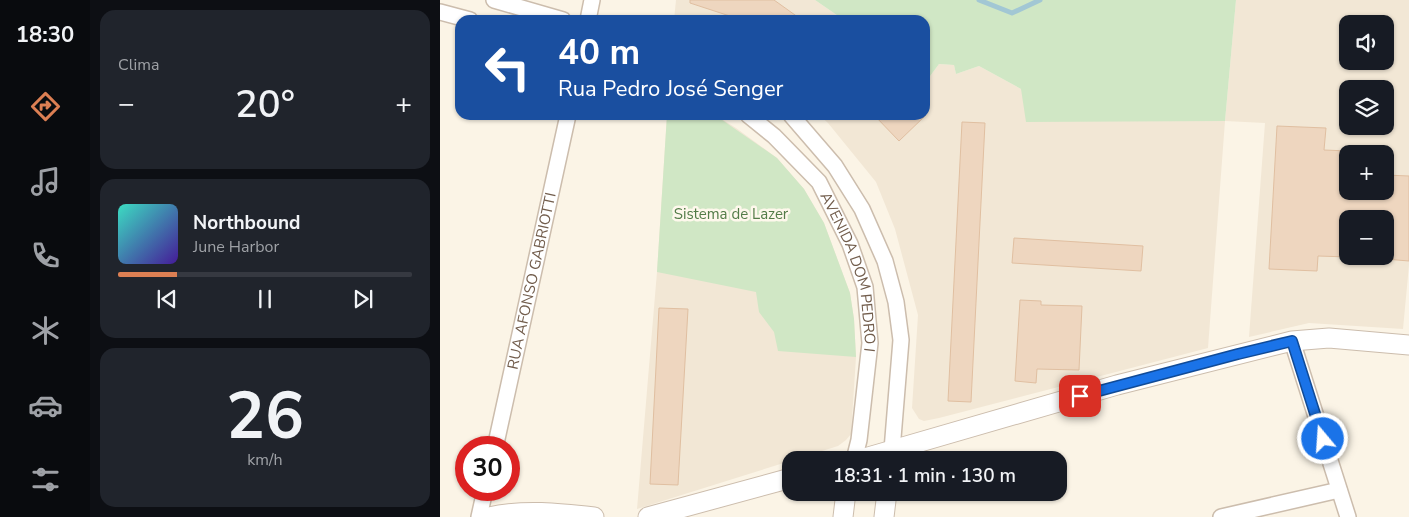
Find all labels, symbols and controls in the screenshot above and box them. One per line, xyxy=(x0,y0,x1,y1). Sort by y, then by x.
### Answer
map controls xyxy=(1339,15,1394,265)
button: sound xyxy=(1339,15,1394,70)
text: 18:30 xyxy=(16,20,74,50)
text: 40 m xyxy=(558,29,640,76)
icon: left xyxy=(475,35,540,100)
text: Clima xyxy=(118,54,159,76)
text: Rua Pedro José Senger xyxy=(558,74,783,104)
text: 20° xyxy=(235,79,295,130)
button: layers xyxy=(1339,80,1394,135)
text: − xyxy=(118,85,135,123)
text: + xyxy=(395,85,412,123)
icon: directions xyxy=(28,89,63,124)
button: + xyxy=(1339,145,1394,200)
icon: music xyxy=(28,164,63,199)
street label: AVENIDA DOM PEDRO I xyxy=(816,189,880,353)
street label: RUA AFONSO GABRIOTTI xyxy=(503,191,561,371)
park label: Sistema de Lazer xyxy=(674,204,789,224)
text: Northbound xyxy=(193,210,300,236)
button: − xyxy=(1339,210,1394,265)
text: June Harbor xyxy=(193,236,279,258)
icon: phone xyxy=(28,238,63,273)
icon: previous xyxy=(153,285,181,313)
icon: pause xyxy=(251,285,279,313)
icon: next xyxy=(349,285,377,313)
icon: climate xyxy=(28,313,63,348)
text: 26 xyxy=(226,372,304,461)
pin xyxy=(1059,375,1101,417)
icon: arrive xyxy=(1066,382,1094,410)
icon: car xyxy=(28,388,63,423)
position arrow xyxy=(1296,412,1348,464)
speed limit sign: 30 xyxy=(455,436,520,501)
text: km/h xyxy=(247,449,283,471)
icon: filters xyxy=(28,462,63,497)
text: 18:31 · 1 min · 130 m xyxy=(833,463,1016,489)

